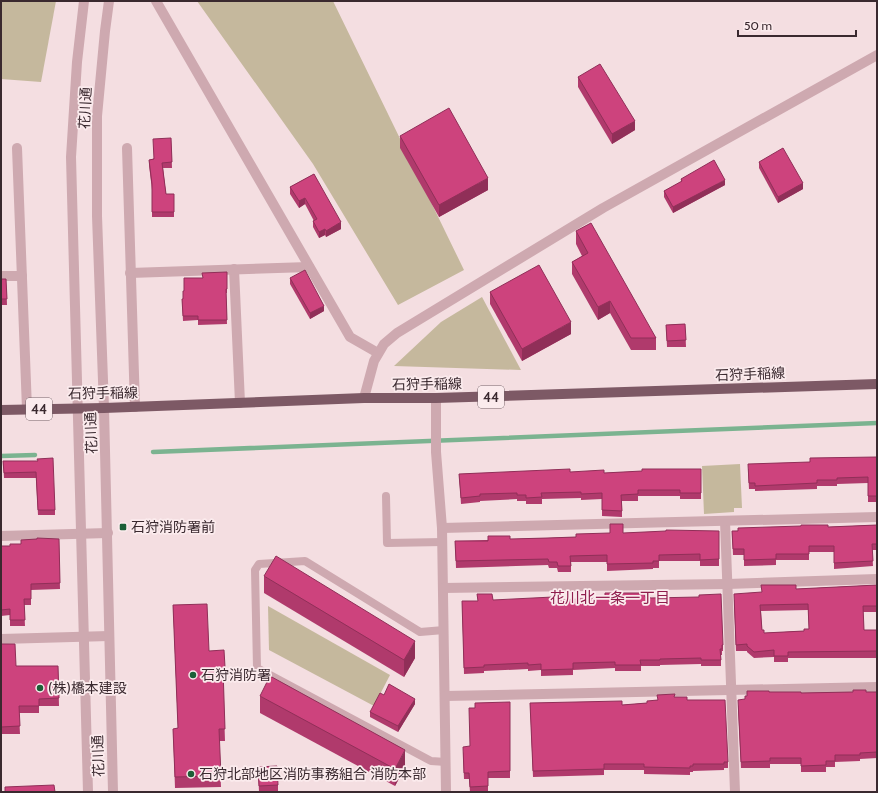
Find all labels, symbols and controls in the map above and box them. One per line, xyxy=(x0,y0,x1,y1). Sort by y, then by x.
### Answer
scale bar xyxy=(738,12,856,38)
text: 50 m xyxy=(744,18,772,33)
street label: 花川通 xyxy=(75,87,95,129)
street label: 石狩手稲線 xyxy=(715,364,785,384)
street label: 石狩手稲線 xyxy=(392,374,462,394)
street label: 石狩手稲線 xyxy=(68,383,138,403)
road number: 44 xyxy=(478,386,504,408)
road number: 44 xyxy=(26,398,52,420)
street label: 花川通 xyxy=(81,412,101,454)
place label: 石狩消防署前 xyxy=(131,518,215,536)
marker: 石狩消防署前 xyxy=(118,522,128,532)
district label: 花川北一条一丁目 xyxy=(550,589,670,607)
place label: 石狩消防署 xyxy=(201,666,271,684)
marker: 石狩消防署 xyxy=(188,670,198,680)
place label: (株)橋本建設 xyxy=(48,679,127,697)
marker: (株)橋本建設 xyxy=(35,683,45,693)
street label: 花川通 xyxy=(88,735,108,777)
place label: 石狩北部地区消防事務組合 消防本部 xyxy=(199,765,426,783)
marker: 石狩北部地区消防事務組合 消防本部 xyxy=(186,769,196,779)

